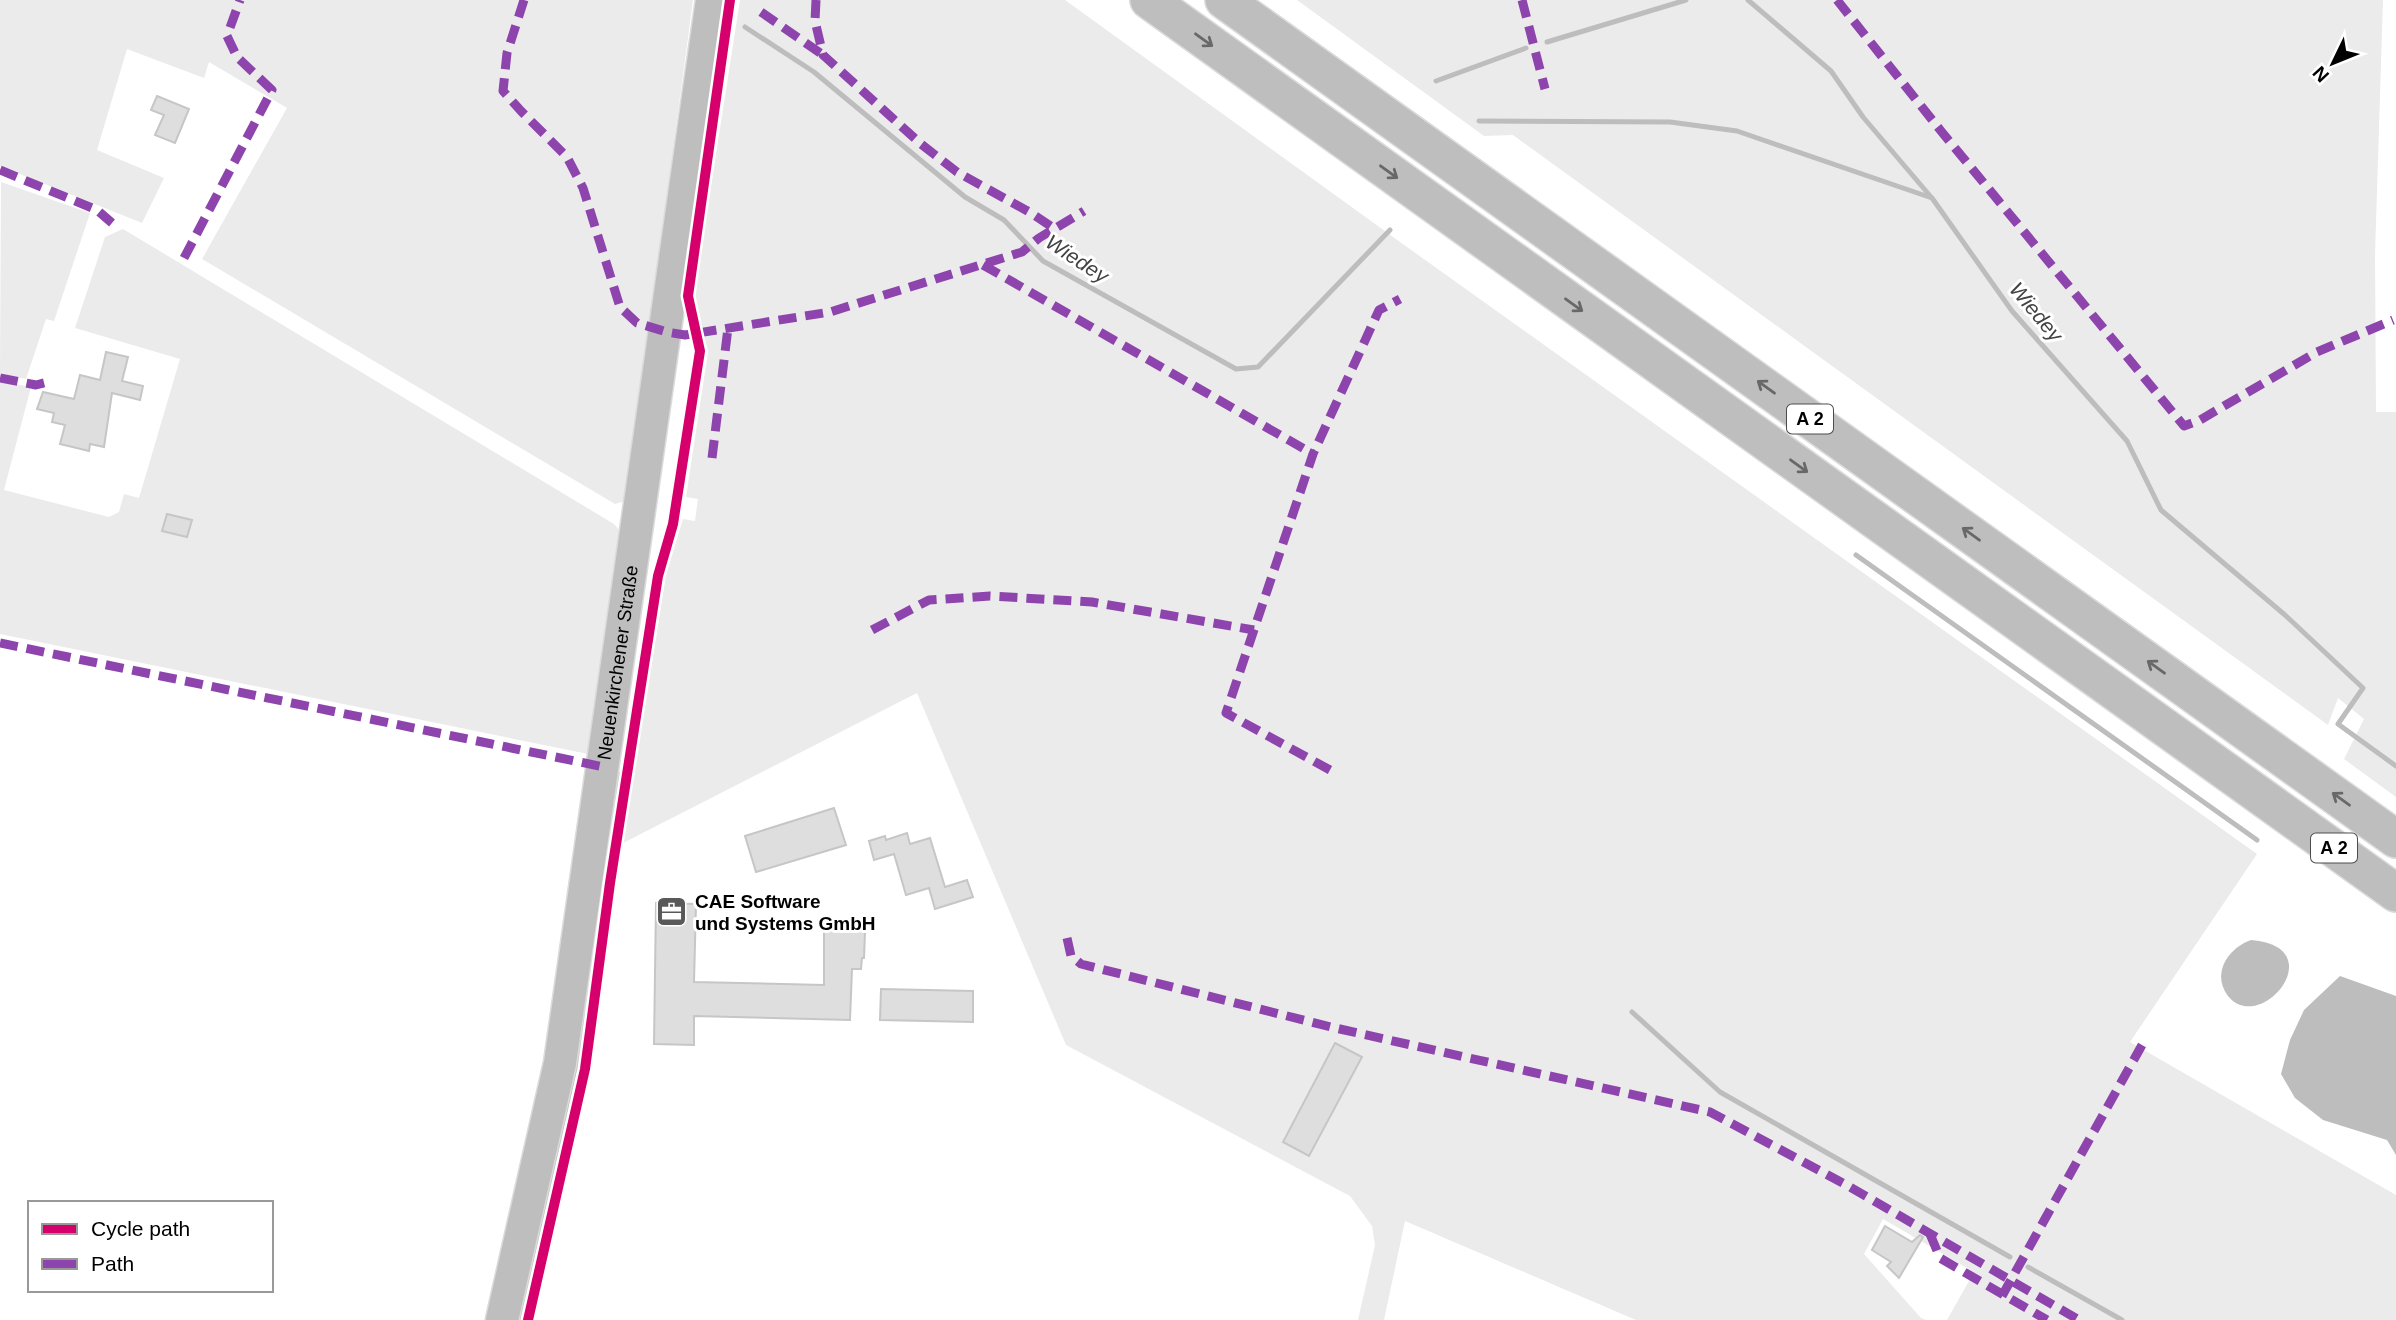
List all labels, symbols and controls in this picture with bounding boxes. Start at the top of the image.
north arrow [2298,28,2368,98]
one-way arrow [1194,33,1213,47]
text: N [2309,62,2333,86]
one-way arrow [1379,165,1398,179]
water label: Wiedey [1042,230,1114,288]
water label: Wiedey [2005,278,2069,347]
one-way arrow [1564,298,1583,312]
one-way arrow [1757,380,1776,394]
road number: A 2 [1787,404,1833,433]
one-way arrow [1789,459,1808,473]
one-way arrow [1962,527,1981,541]
street label: Neuenkirchener Straße [593,564,642,761]
one-way arrow [2147,660,2166,674]
one-way arrow [2332,792,2350,807]
road number: A 2 [2311,834,2357,862]
place label: CAE Software und Systems GmbH [695,891,876,934]
office icon: CAE Software und Systems GmbH [655,895,689,929]
legend [28,1201,273,1292]
text: Cycle path [91,1217,190,1240]
text: Path [91,1252,134,1275]

